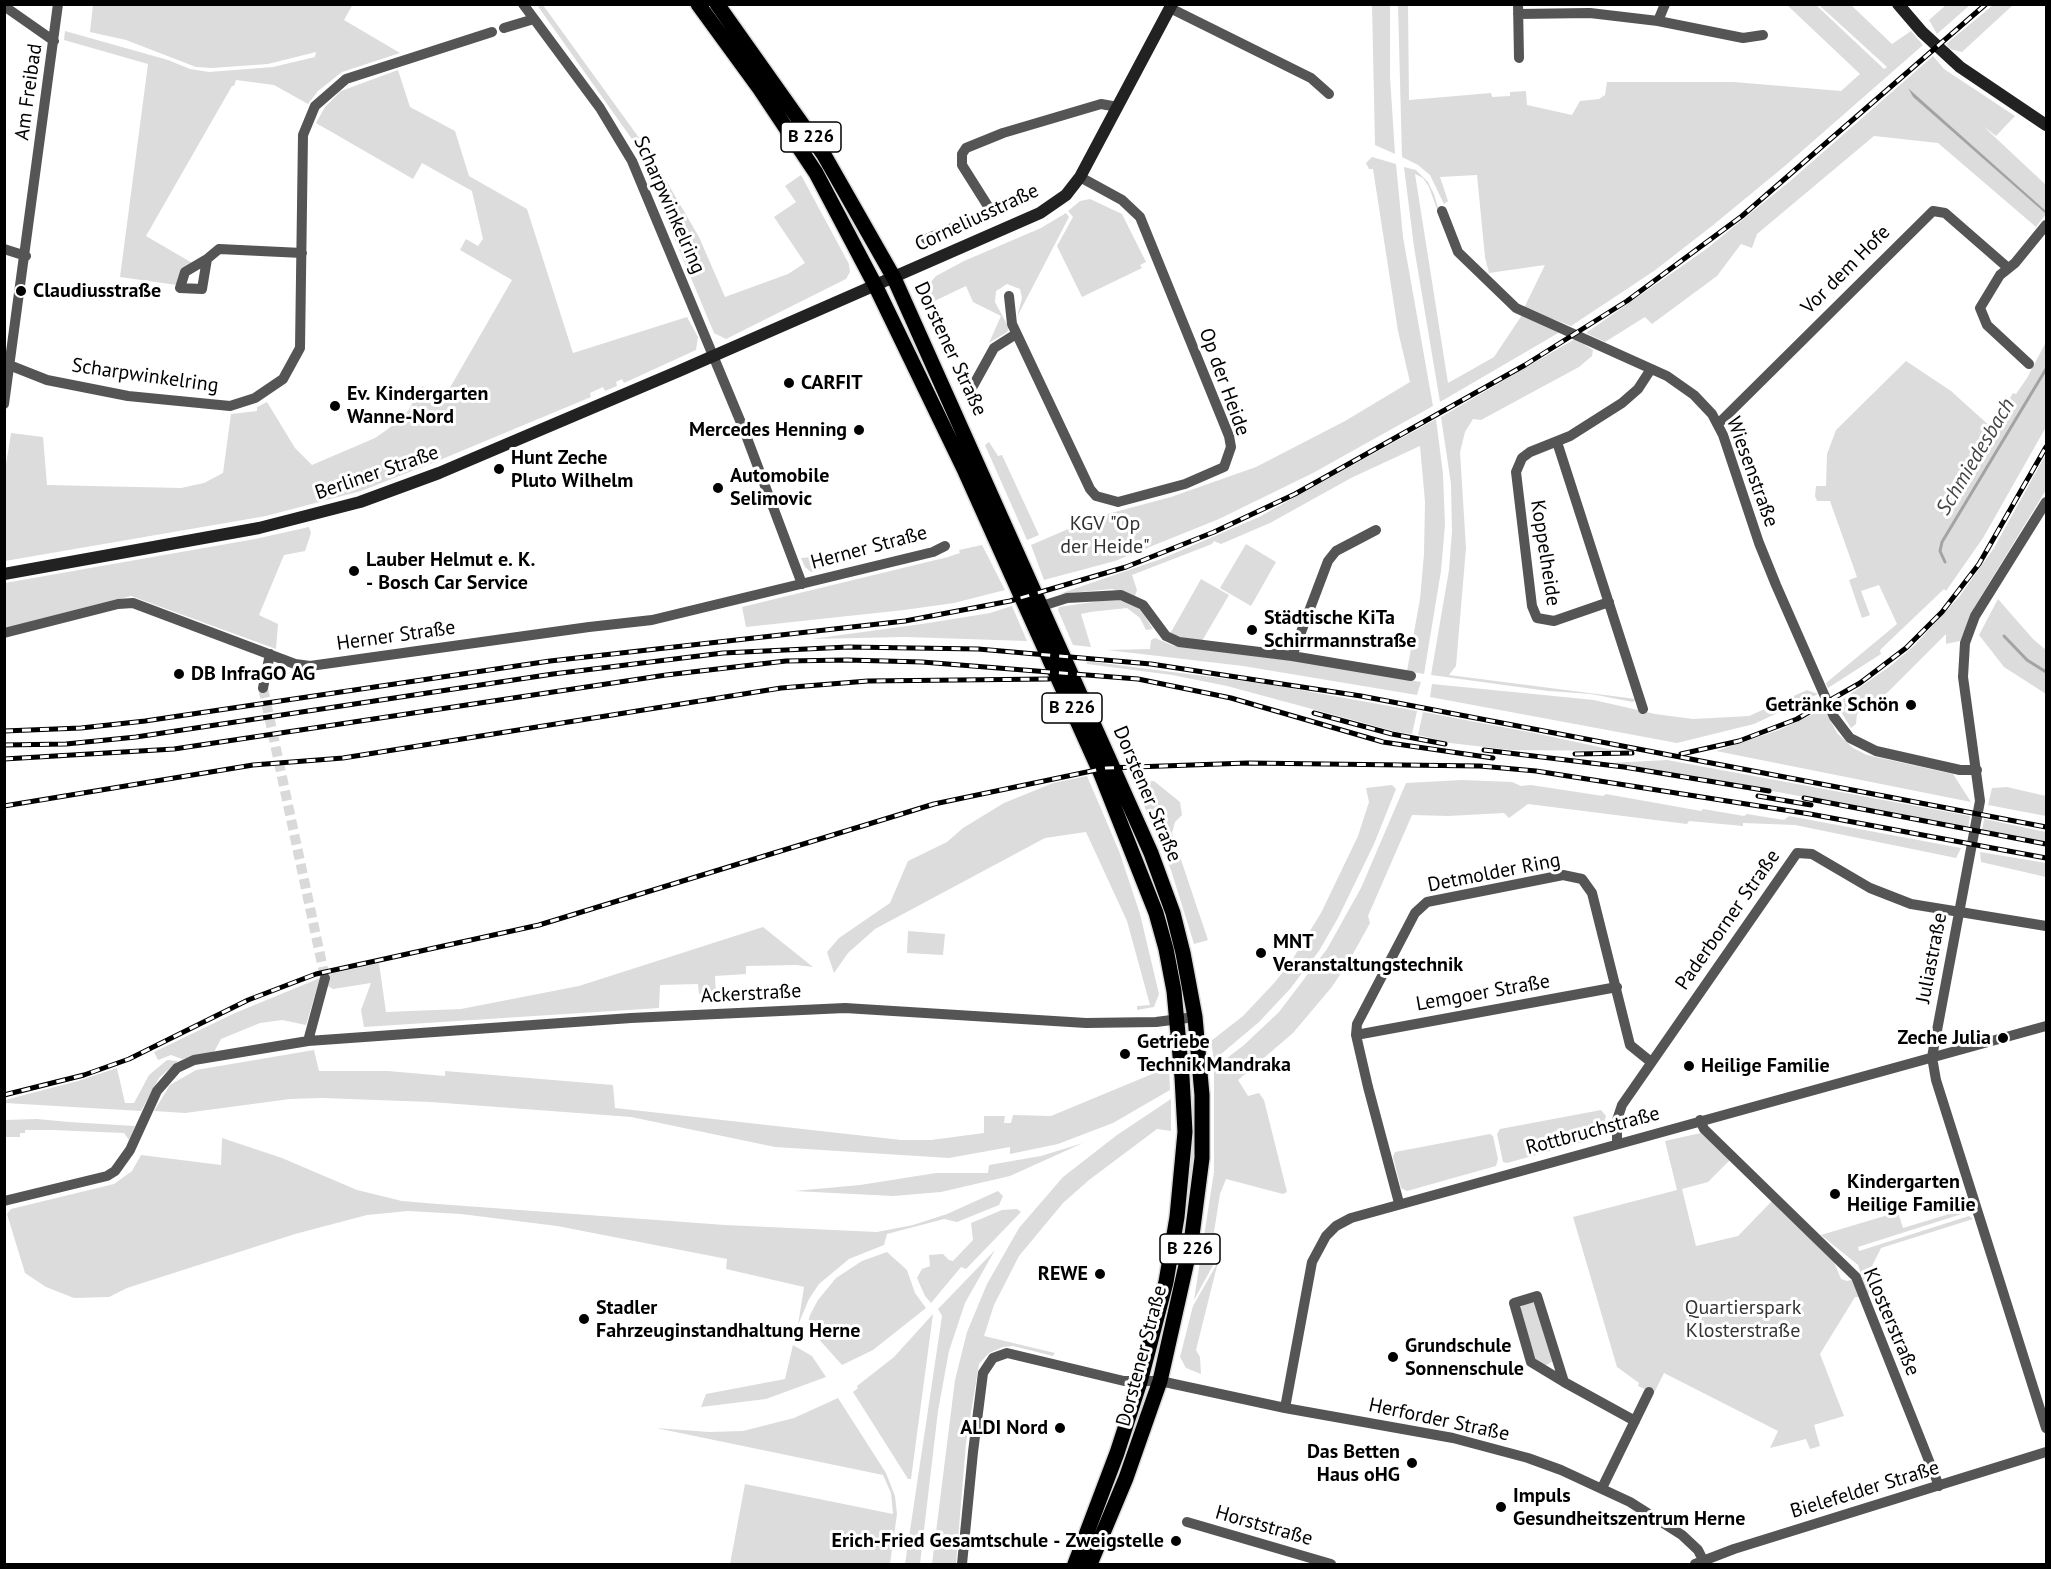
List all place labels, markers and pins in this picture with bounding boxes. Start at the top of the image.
place label: Claudiusstraße [33,279,161,303]
marker: Claudiusstraße [14,284,28,298]
place label: CARFIT [801,371,863,395]
marker: CARFIT [782,376,796,390]
place label: Ev. Kindergarten Wanne-Nord [347,382,488,429]
marker: Ev. Kindergarten Wanne-Nord [328,399,342,413]
place label: Mercedes Henning [689,418,847,442]
marker: Mercedes Henning [852,423,866,437]
place label: Hunt Zeche Pluto Wilhelm [511,446,633,493]
marker: Hunt Zeche Pluto Wilhelm [492,462,506,476]
place label: Automobile Selimovic [730,464,829,511]
marker: Automobile Selimovic [711,481,725,495]
place label: Lauber Helmut e. K. - Bosch Car Service [366,548,535,595]
marker: Lauber Helmut e. K. - Bosch Car Service [347,564,361,578]
place label: Städtische KiTa Schirrmannstraße [1264,606,1417,653]
marker: Städtische KiTa Schirrmannstraße [1245,623,1259,637]
place label: DB InfraGO AG [191,662,315,686]
marker: DB InfraGO AG [172,667,186,681]
place label: Getränke Schön [1765,693,1899,717]
marker: Getränke Schön [1904,698,1918,712]
place label: MNT Veranstaltungstechnik [1273,930,1463,977]
marker: MNT Veranstaltungstechnik [1254,946,1268,960]
place label: Zeche Julia [1898,1026,1991,1050]
place label: Getriebe Technik Mandraka [1137,1030,1291,1077]
marker: Zeche Julia [1996,1031,2010,1045]
marker: Getriebe Technik Mandraka [1118,1047,1132,1061]
place label: Heilige Familie [1701,1054,1830,1078]
marker: Heilige Familie [1682,1059,1696,1073]
place label: Kindergarten Heilige Familie [1847,1170,1976,1217]
marker: Kindergarten Heilige Familie [1828,1187,1842,1201]
place label: REWE [1038,1262,1088,1286]
marker: REWE [1093,1267,1107,1281]
place label: Stadler Fahrzeuginstandhaltung Herne [596,1296,860,1343]
marker: Stadler Fahrzeuginstandhaltung Herne [577,1312,591,1326]
place label: Grundschule Sonnenschule [1405,1334,1524,1381]
marker: Grundschule Sonnenschule [1386,1350,1400,1364]
place label: ALDI Nord [960,1416,1048,1440]
marker: ALDI Nord [1053,1421,1067,1435]
place label: Das Betten Haus oHG [1307,1440,1400,1487]
marker: Das Betten Haus oHG [1405,1456,1419,1470]
place label: Impuls Gesundheitszentrum Herne [1513,1484,1745,1531]
marker: Impuls Gesundheitszentrum Herne [1494,1500,1508,1514]
place label: Erich-Fried Gesamtschule - Zweigstelle [831,1529,1164,1553]
marker: Erich-Fried Gesamtschule - Zweigstelle [1169,1534,1183,1548]

